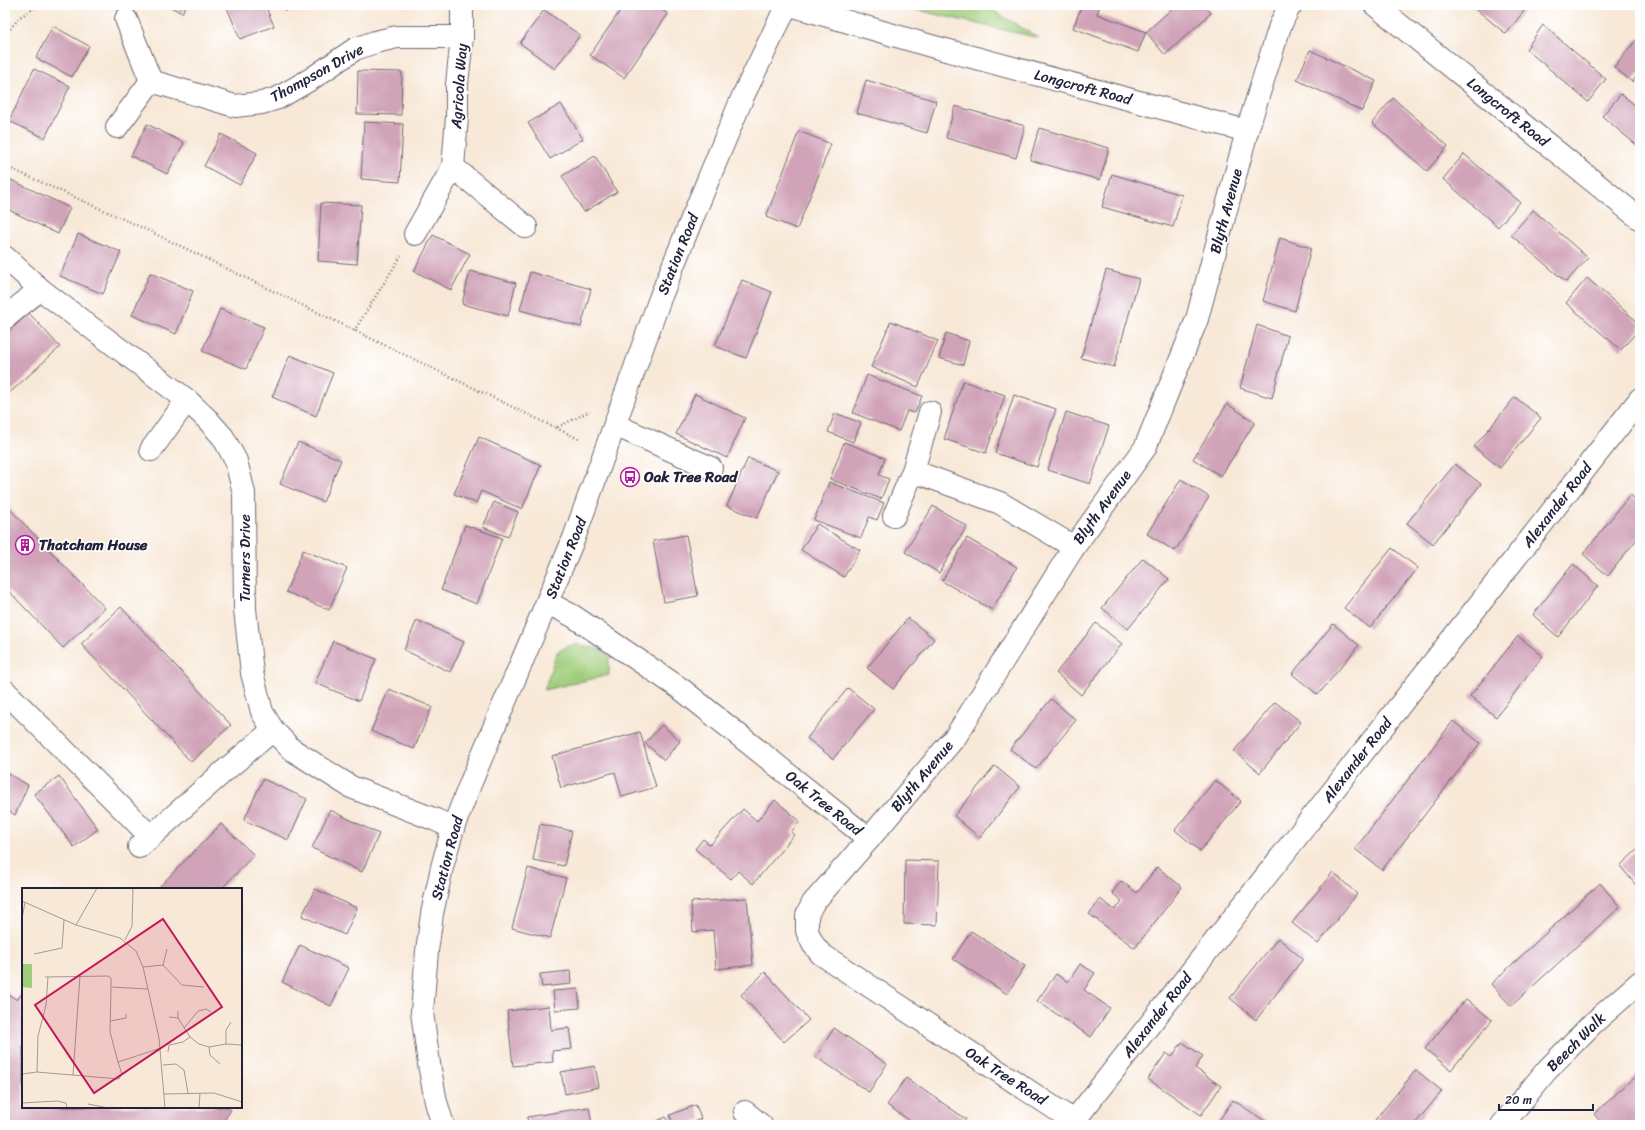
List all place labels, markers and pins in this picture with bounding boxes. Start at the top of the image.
place label: Oak Tree Road [643,464,739,490]
bus stop icon: Oak Tree Road [619,466,641,488]
place label: Thatcham House [39,532,148,558]
building icon: Thatcham House [14,534,36,556]

